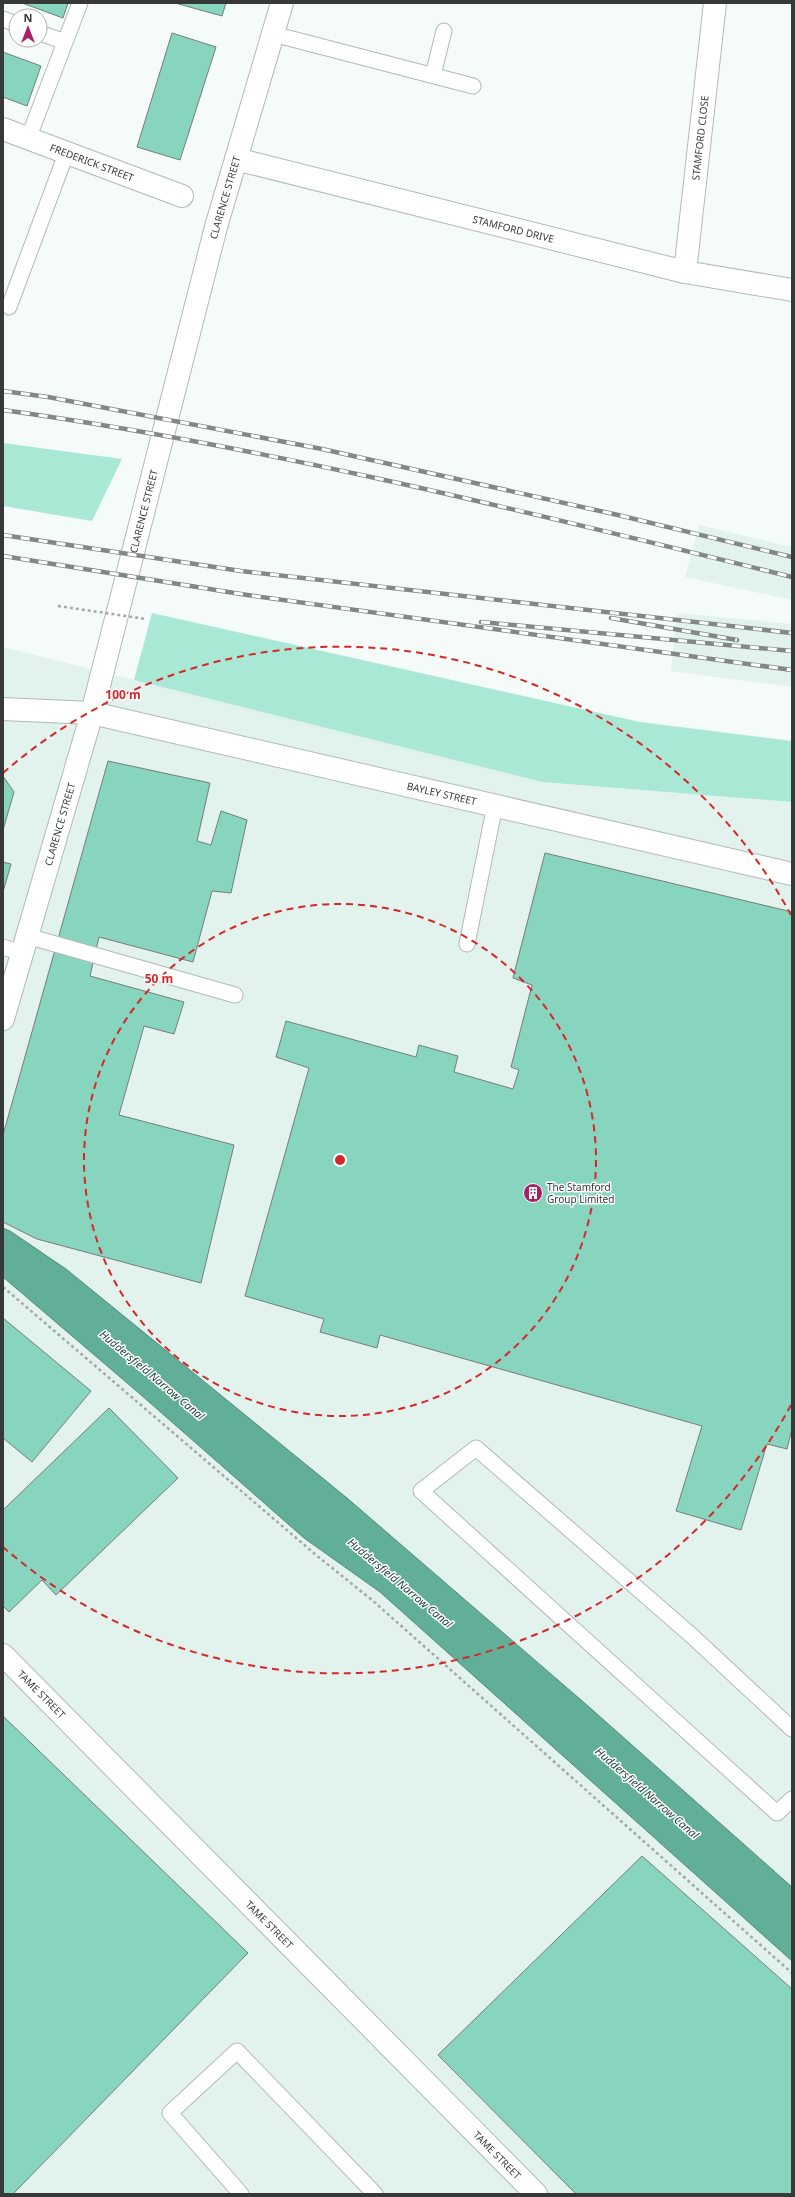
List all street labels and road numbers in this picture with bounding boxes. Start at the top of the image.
street label: STAMFORD CLOSE [688,95,712,181]
street label: FREDERICK STREET [48,140,136,185]
street label: CLARENCE STREET [206,154,244,241]
street label: STAMFORD DRIVE [471,212,556,246]
street label: CLARENCE STREET [126,467,161,554]
street label: BAYLEY STREET [406,779,478,808]
street label: CLARENCE STREET [41,780,79,867]
street label: TAME STREET [15,1667,69,1722]
street label: TAME STREET [243,1897,297,1952]
street label: TAME STREET [470,2128,525,2182]

